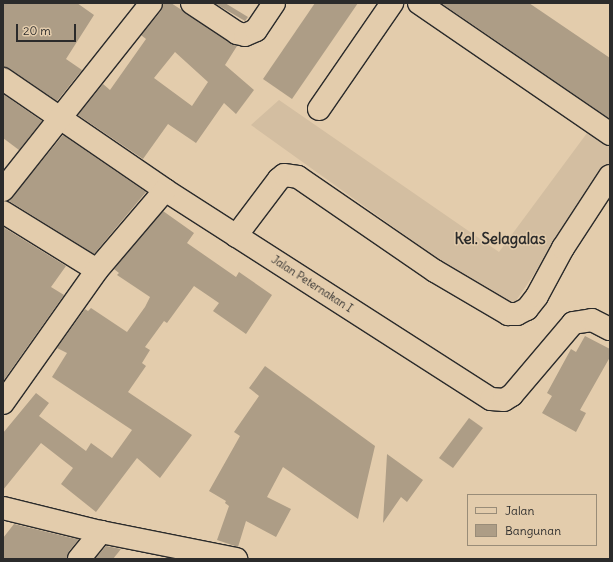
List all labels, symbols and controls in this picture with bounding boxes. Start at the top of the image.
scale bar [18,16,78,42]
text: 20 m [23,23,51,38]
district label: Kel. Selagalas [455,230,545,248]
street label: Jalan Peternakan I [269,253,355,315]
legend [467,494,597,546]
text: Jalan [505,503,534,518]
text: Bangunan [505,523,561,538]

